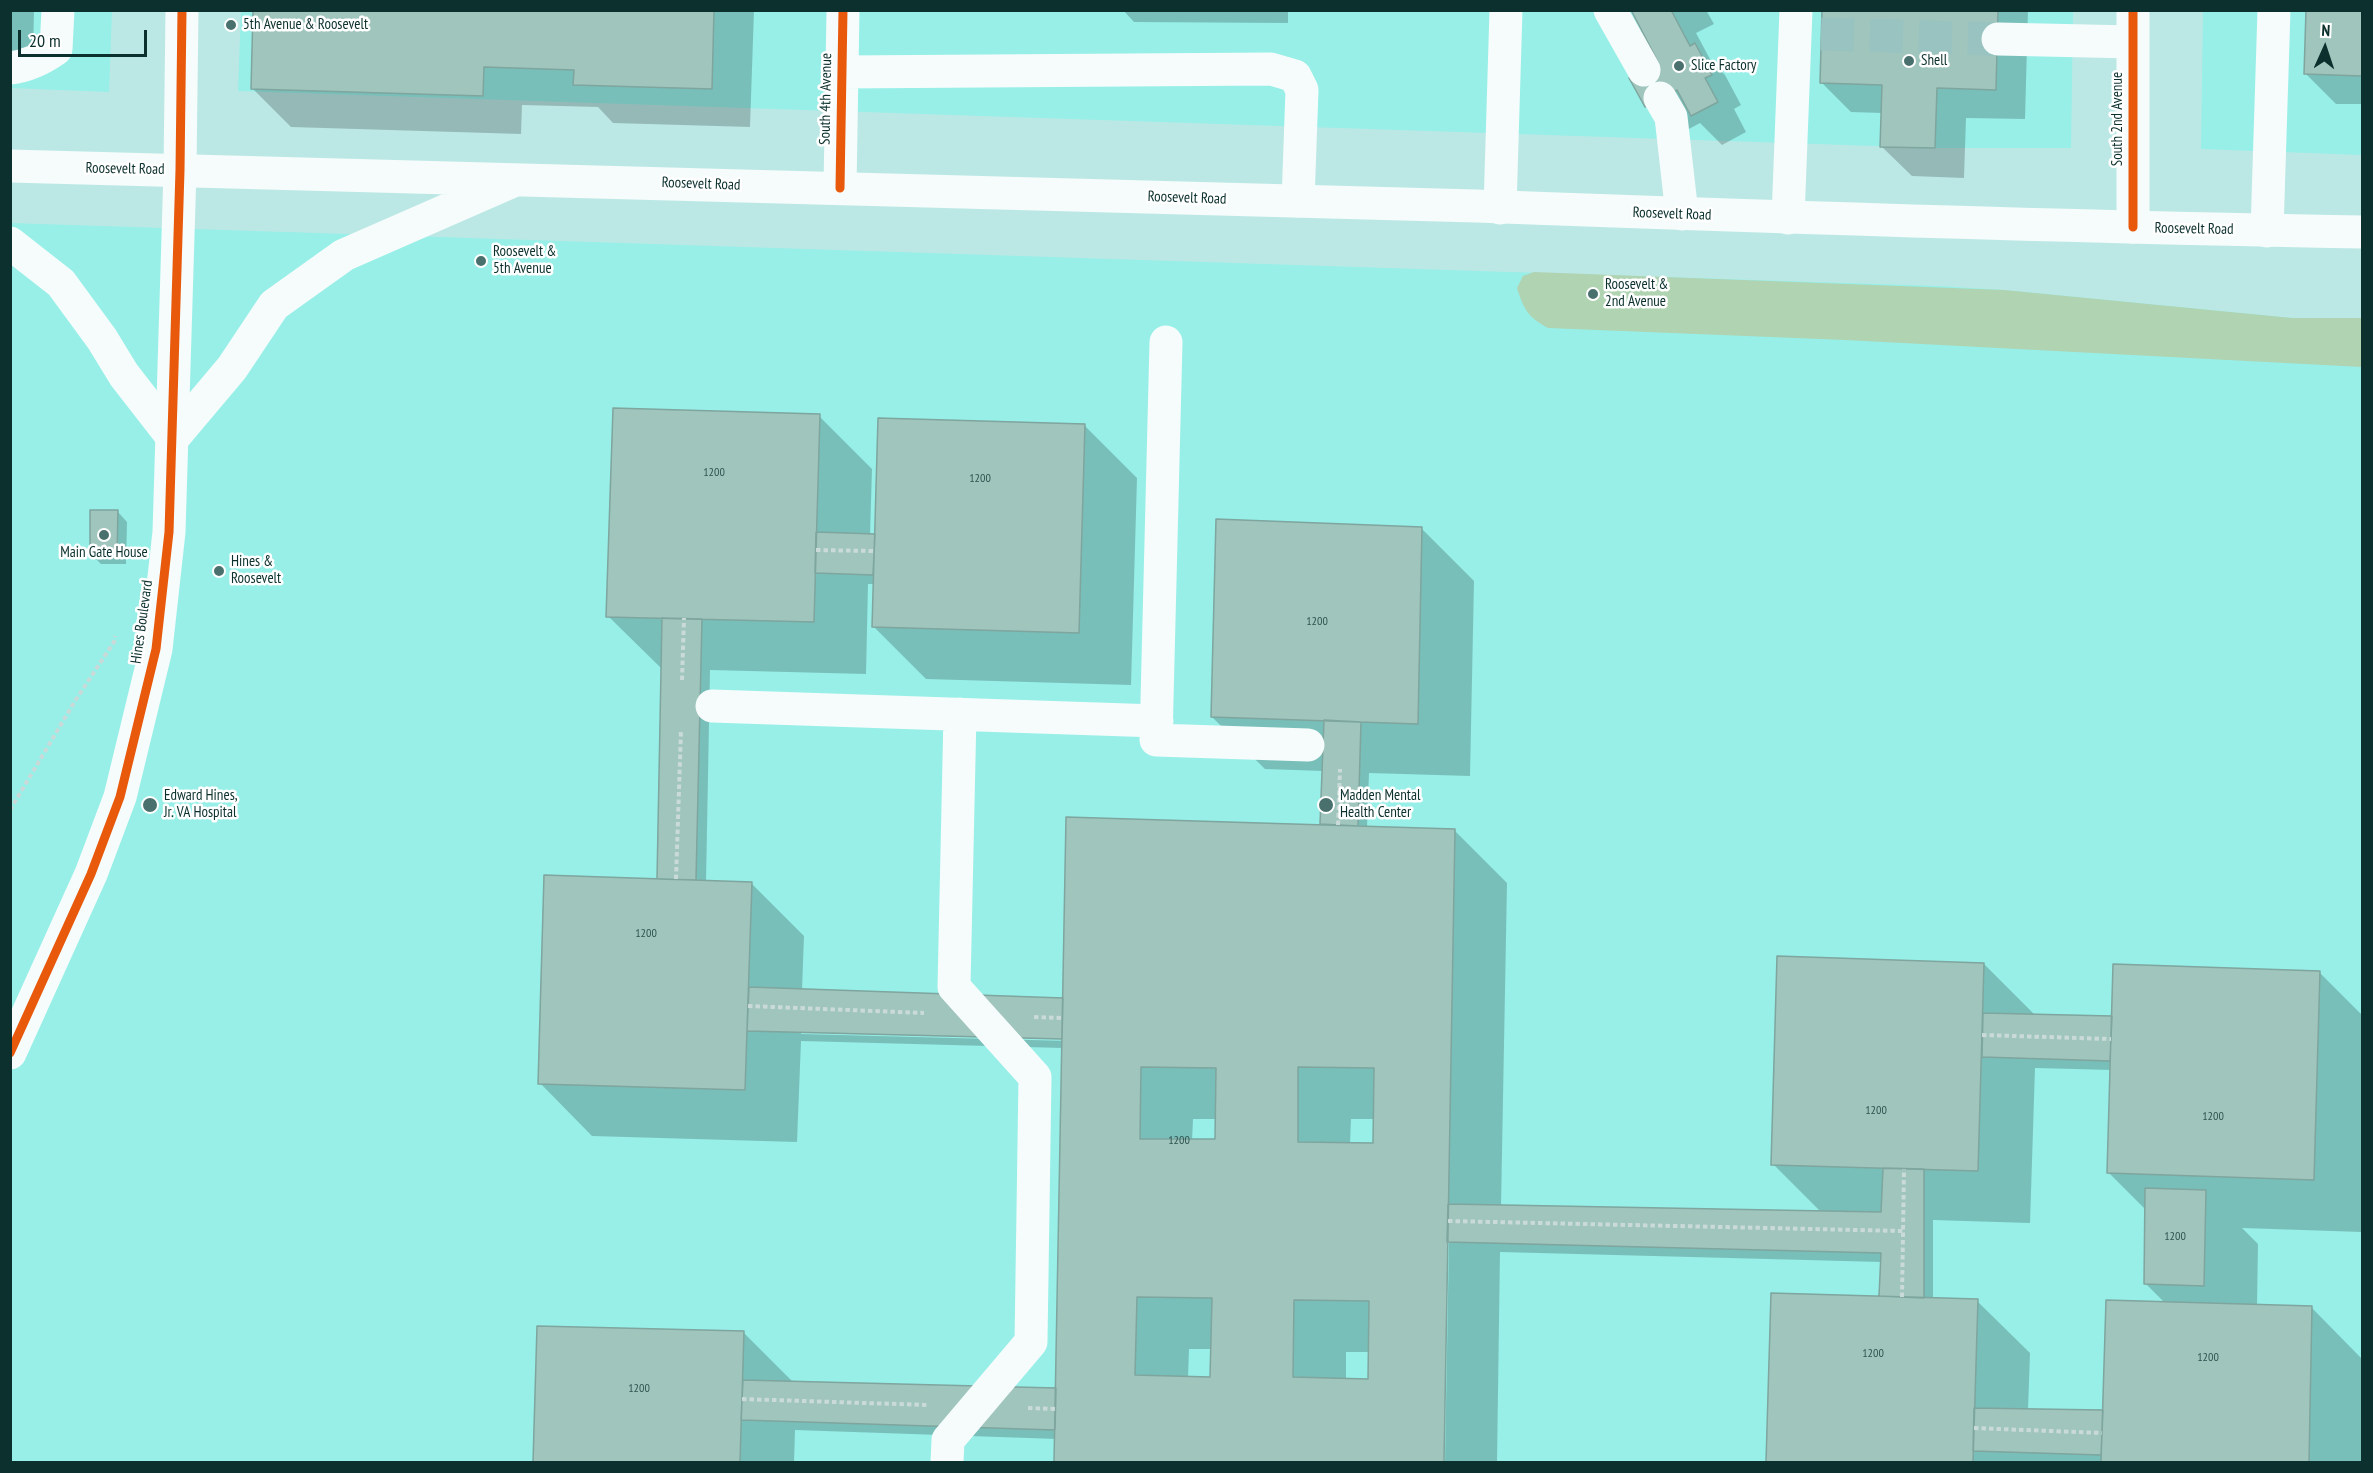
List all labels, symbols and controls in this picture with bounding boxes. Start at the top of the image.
place label: 5th Avenue & Roosevelt [243,16,368,34]
scale bar [21,18,150,56]
marker: 5th Avenue & Roosevelt [224,18,238,32]
north arrow [2295,18,2355,78]
text: N [2321,20,2331,40]
text: 20 m [29,29,61,52]
place label: Shell [1921,52,1947,70]
street label: South 4th Avenue [816,53,836,145]
marker: Shell [1902,54,1916,68]
place label: Slice Factory [1691,57,1756,75]
marker: Slice Factory [1672,59,1686,73]
street label: South 2nd Avenue [2109,72,2127,166]
street label: Roosevelt Road [85,159,165,179]
street label: Roosevelt Road [661,174,741,194]
street label: Roosevelt Road [1147,188,1227,208]
street label: Roosevelt Road [1632,204,1712,224]
street label: Roosevelt Road [2154,219,2234,239]
place label: Roosevelt & 5th Avenue [493,243,556,278]
marker: Roosevelt & 5th Avenue [474,254,488,268]
place label: Roosevelt & 2nd Avenue [1605,276,1668,311]
marker: Roosevelt & 2nd Avenue [1586,287,1600,301]
house number: 1200 [703,466,725,480]
house number: 1200 [969,472,991,486]
marker: Main Gate House [97,528,111,542]
place label: Main Gate House [60,544,148,562]
place label: Hines & Roosevelt [231,553,281,588]
marker: Hines & Roosevelt [212,564,226,578]
street label: Hines Boulevard [127,579,157,665]
house number: 1200 [1306,615,1328,629]
place label: Edward Hines, Jr. VA Hospital [164,787,237,822]
place label: Madden Mental Health Center [1340,787,1420,822]
marker: Edward Hines, Jr. VA Hospital [141,796,159,814]
marker: Madden Mental Health Center [1317,796,1335,814]
house number: 1200 [635,927,657,941]
house number: 1200 [1865,1104,1887,1118]
house number: 1200 [2202,1110,2224,1124]
house number: 1200 [1168,1134,1190,1148]
house number: 1200 [2164,1230,2186,1244]
house number: 1200 [1862,1347,1884,1361]
house number: 1200 [2197,1351,2219,1365]
house number: 1200 [628,1382,650,1396]

